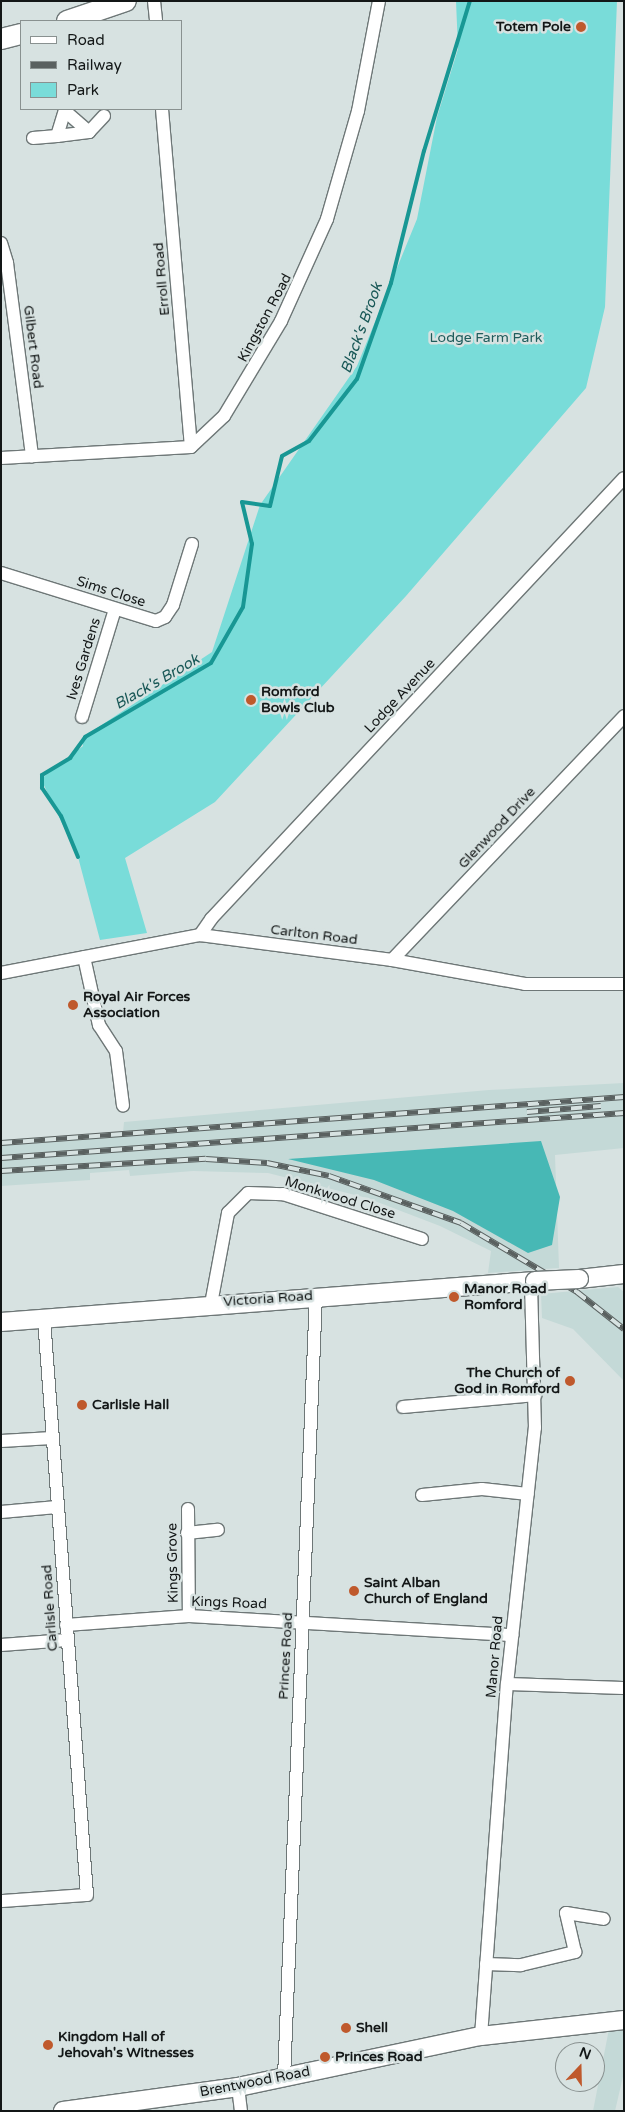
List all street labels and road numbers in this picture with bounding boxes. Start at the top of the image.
street label: Erroll Road [150,242,174,316]
street label: Kingston Road [235,271,295,365]
street label: Gilbert Road [20,304,46,390]
street label: Sims Close [74,573,148,611]
street label: Ives Gardens [64,616,104,702]
street label: Lodge Avenue [361,655,439,737]
street label: Glenwood Drive [455,784,539,872]
street label: Carlton Road [270,921,358,949]
street label: Monkwood Close [283,1173,397,1223]
street label: Victoria Road [223,1287,313,1311]
street label: Kings Grove [164,1523,182,1603]
street label: Carlisle Road [39,1564,61,1652]
street label: Kings Road [191,1593,267,1613]
street label: Princes Road [275,1612,297,1700]
street label: Manor Road [483,1615,507,1699]
street label: Brentwood Road [198,2063,312,2101]

